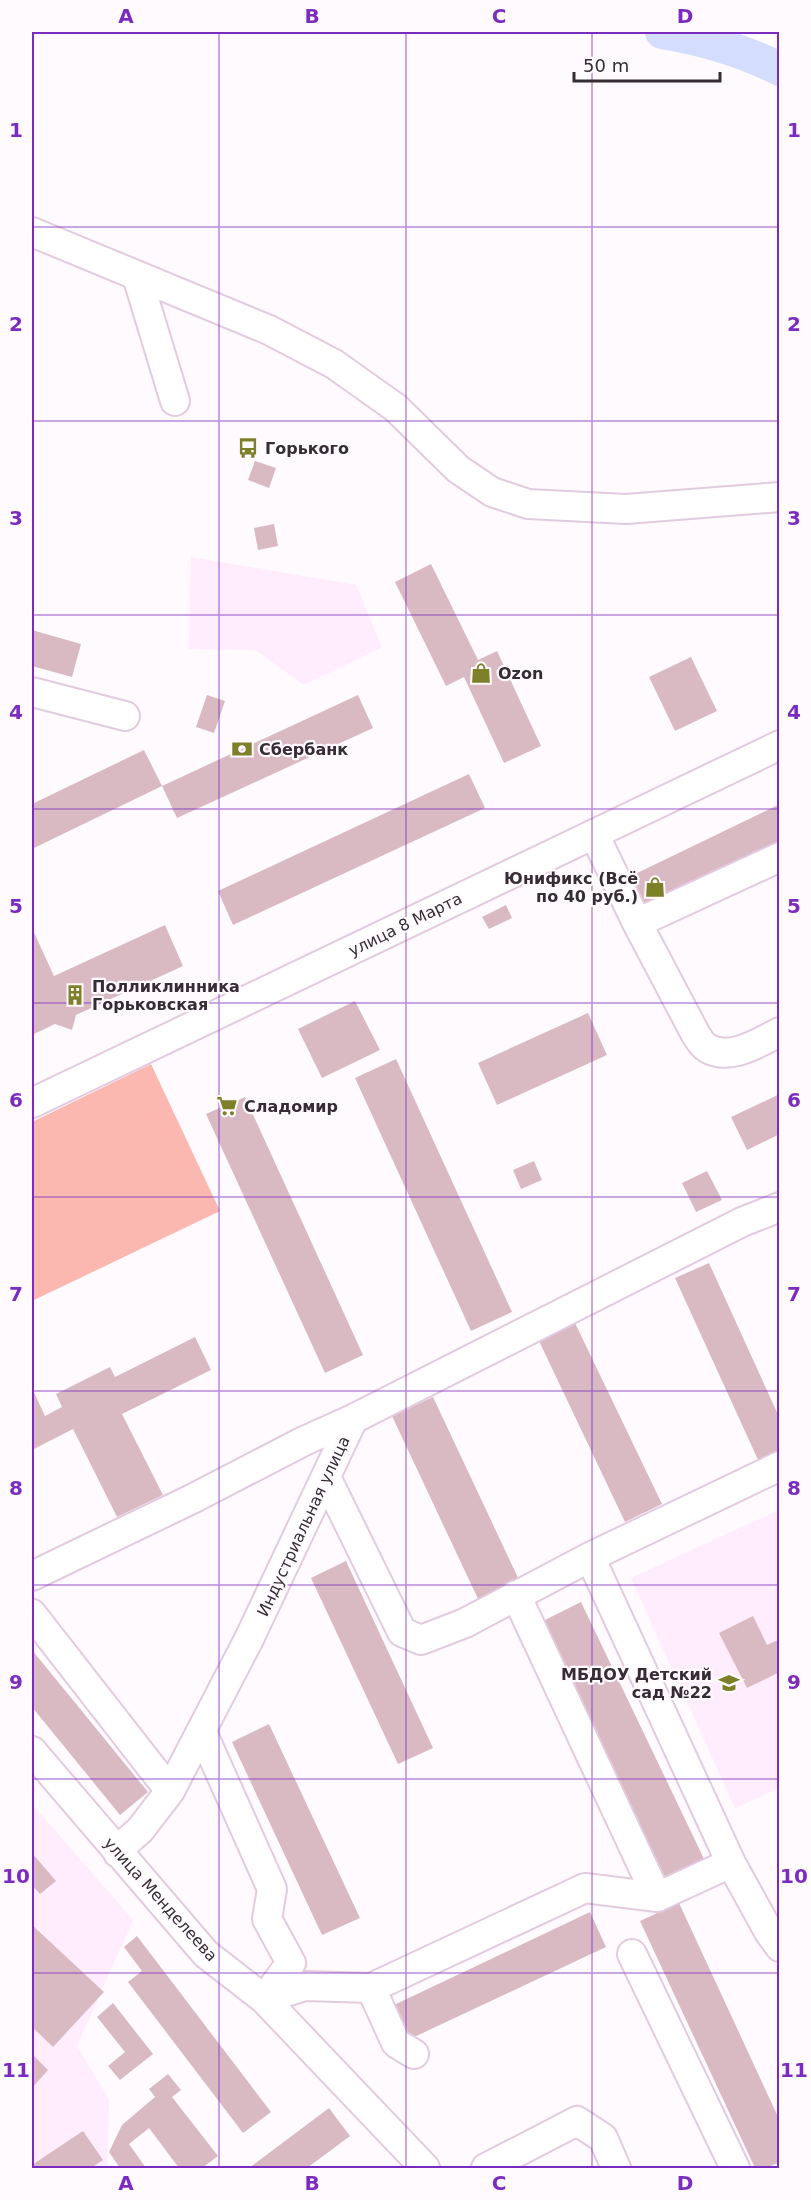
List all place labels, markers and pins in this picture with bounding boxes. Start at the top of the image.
bus stop icon: Горького [236,436,260,460]
place label: Горького [265,439,349,458]
shop icon: Ozon [469,661,493,685]
place label: Ozon [498,664,543,683]
bank icon: Сбербанк [230,737,254,761]
place label: Сбербанк [259,740,348,759]
place label: Юнификс (Всё по 40 руб.) [504,869,638,906]
shop icon: Юнификс (Всё по 40 руб.) [643,875,667,899]
place label: Полликлинника Горьковская [92,977,240,1014]
building icon: Полликлинника Горьковская [63,983,87,1007]
supermarket icon: Сладомир [215,1094,239,1118]
place label: Сладомир [244,1097,338,1116]
place label: МБДОУ Детский сад №22 [561,1665,712,1702]
school or university icon: МБДОУ Детский сад №22 [717,1671,741,1695]

